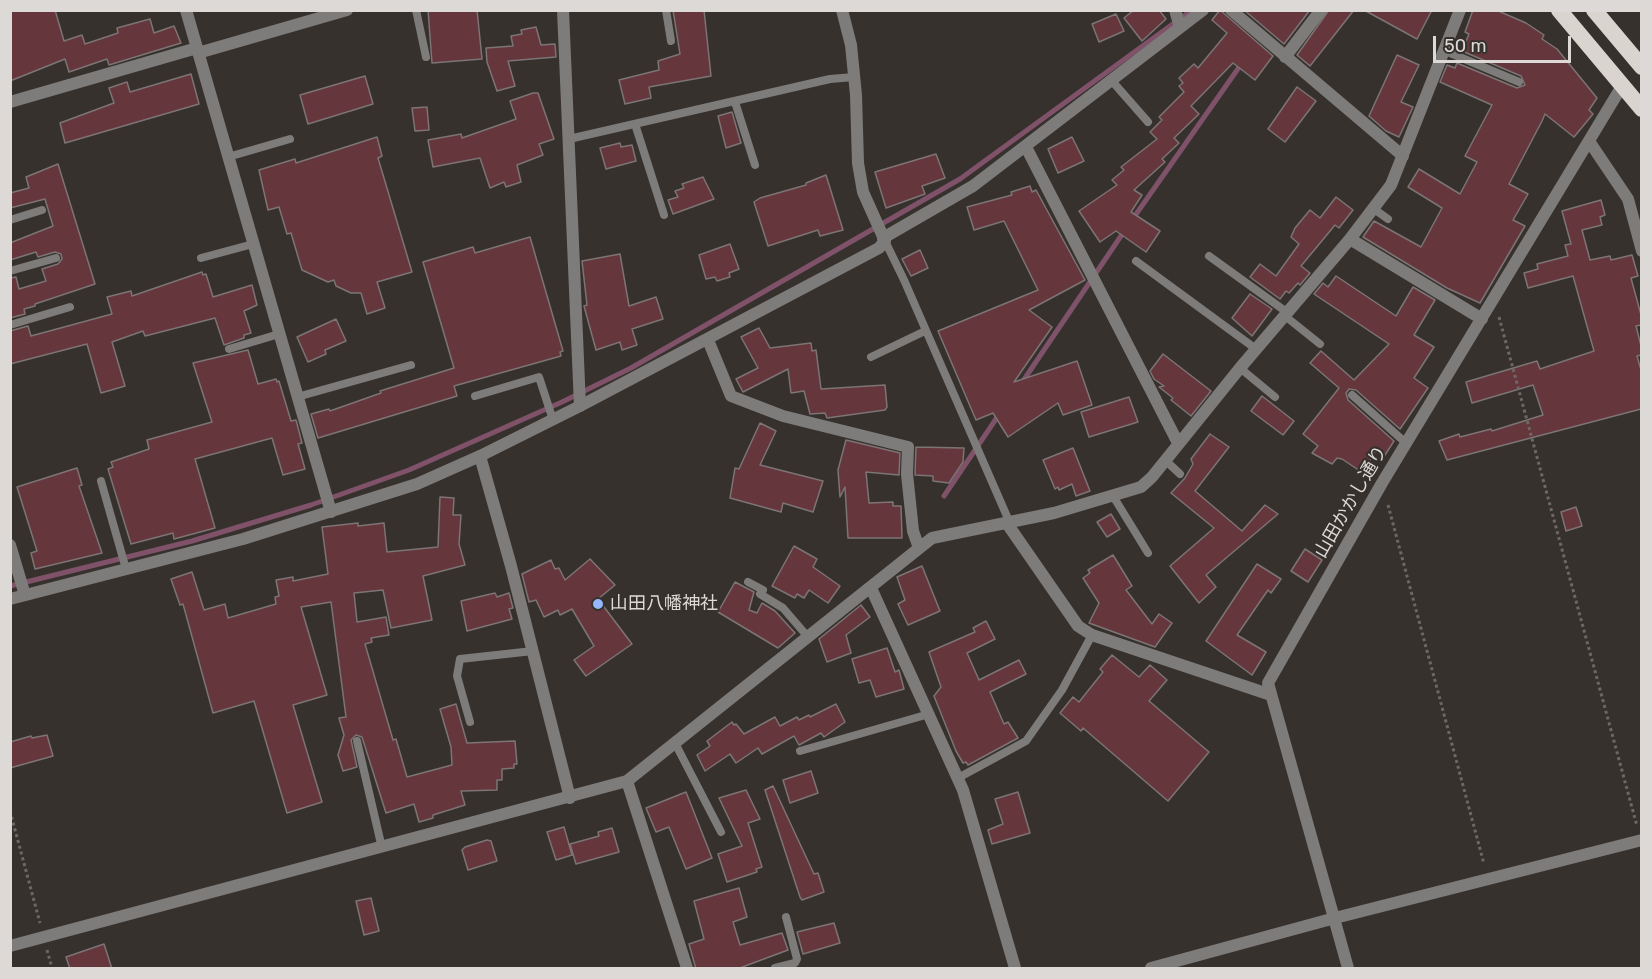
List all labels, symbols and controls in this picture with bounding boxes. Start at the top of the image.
scale bar [1436,24,1574,62]
text: 50 m [1444,35,1487,57]
street label: 山田かかし通り [1310,442,1392,562]
place label: 山田八幡神社 [610,593,718,615]
marker: 山田八幡神社 [591,597,605,611]

